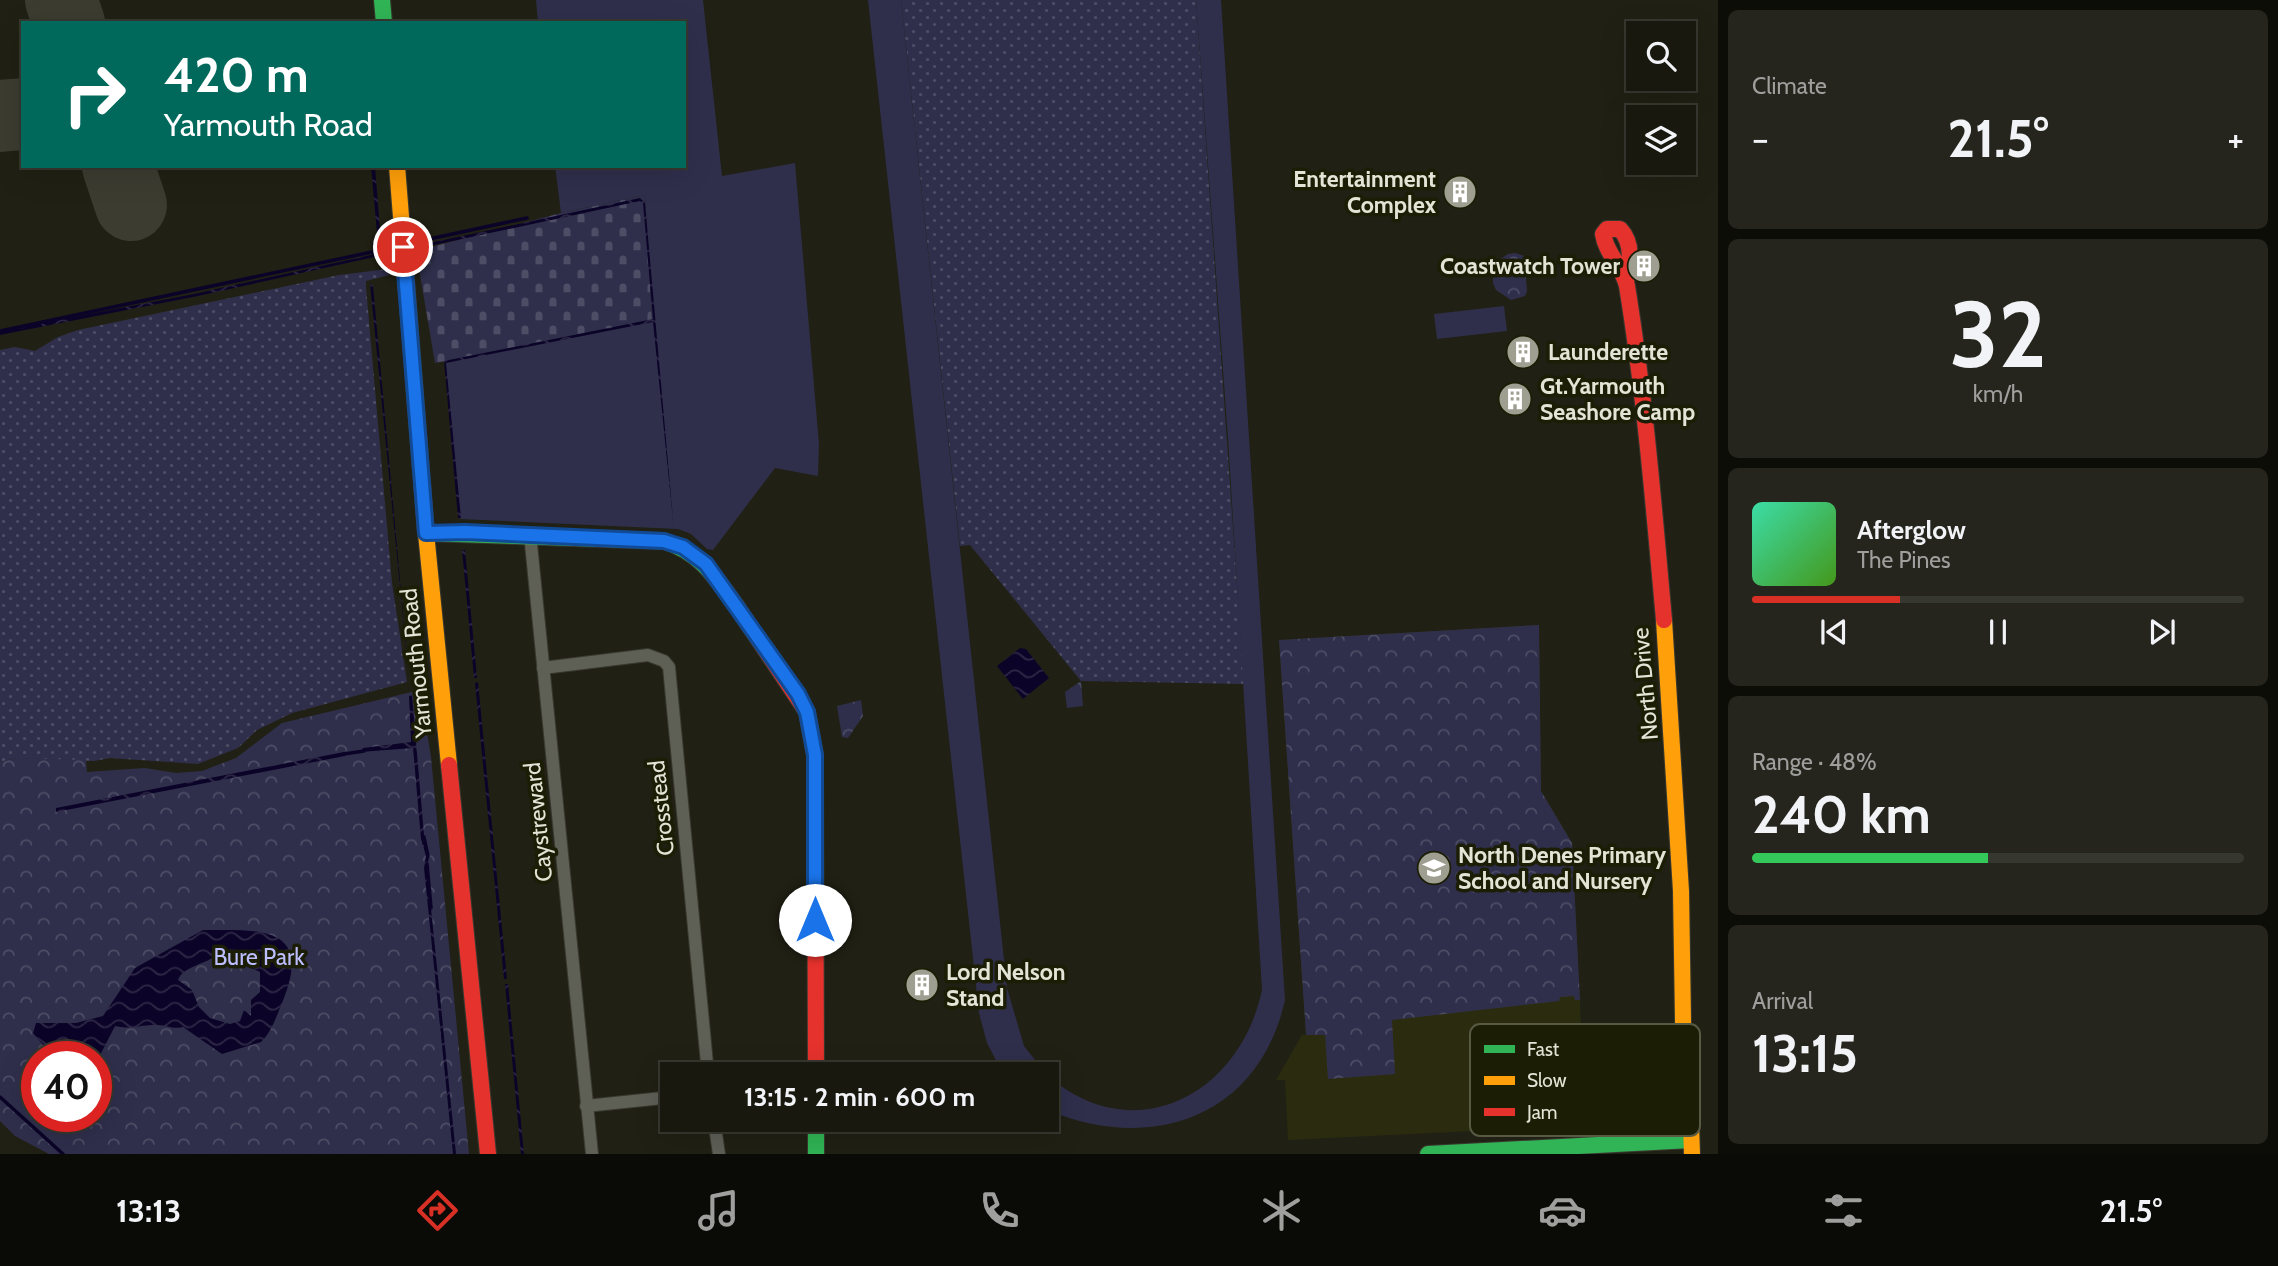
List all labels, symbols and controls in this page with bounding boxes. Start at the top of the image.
map controls [1626,21,1696,175]
button: search [1626,21,1696,91]
text: 420 m [164,45,309,104]
icon: right [49,49,140,140]
text: Climate [1752,72,1827,100]
text: Yarmouth Road [164,105,373,144]
button: layers [1626,105,1696,175]
text: 21.5° [1947,107,2049,170]
text: − [1752,115,1769,162]
text: + [2227,115,2244,162]
place label: Entertainment Complex [1293,165,1437,219]
building icon: Entertainment Complex [1441,173,1479,211]
pin [373,217,433,277]
icon: arrive [384,228,422,266]
building icon: Coastwatch Tower [1625,247,1663,285]
place label: Coastwatch Tower [1440,252,1620,280]
text: 32 [1949,279,2047,390]
building icon: Launderette [1504,333,1542,371]
place label: Launderette [1548,338,1668,366]
place label: Gt.Yarmouth Seashore Camp [1540,372,1695,426]
building icon: Gt.Yarmouth Seashore Camp [1496,380,1534,418]
text: km/h [1973,380,2023,408]
text: Afterglow [1857,514,1966,546]
text: The Pines [1857,546,1951,574]
street label: Yarmouth Road [394,587,438,740]
icon: previous [1815,613,1853,651]
icon: pause [1979,613,2017,651]
icon: next [2143,613,2181,651]
street label: North Drive [1626,626,1664,741]
text: Range · 48% [1752,748,1877,776]
street label: Crosstead [642,759,680,857]
street label: Caystreward [518,761,558,883]
text: 240 km [1752,783,1931,846]
place label: North Denes Primary School and Nursery [1458,841,1667,895]
school or university icon: North Denes Primary School and Nursery [1415,849,1453,887]
position arrow [778,883,852,957]
park label: Bure Park [213,943,305,971]
place label: Lord Nelson Stand [946,958,1066,1012]
building icon: Lord Nelson Stand [903,966,941,1004]
text: Arrival [1752,987,1813,1015]
text: 13:15 [1752,1022,1858,1085]
legend [1470,1024,1700,1136]
text: Fast [1527,1038,1560,1061]
speed limit sign: 40 [21,1041,112,1132]
text: Slow [1527,1069,1567,1092]
text: 13:15 · 2 min · 600 m [744,1081,975,1113]
text: Jam [1526,1101,1557,1124]
icon: directions [413,1186,462,1235]
icon: music [694,1186,743,1235]
icon: phone [975,1186,1024,1235]
icon: climate [1257,1186,1306,1235]
icon: car [1538,1186,1587,1235]
icon: filters [1819,1186,1868,1235]
text: 13:13 [116,1191,181,1230]
text: 21.5° [2100,1191,2162,1230]

